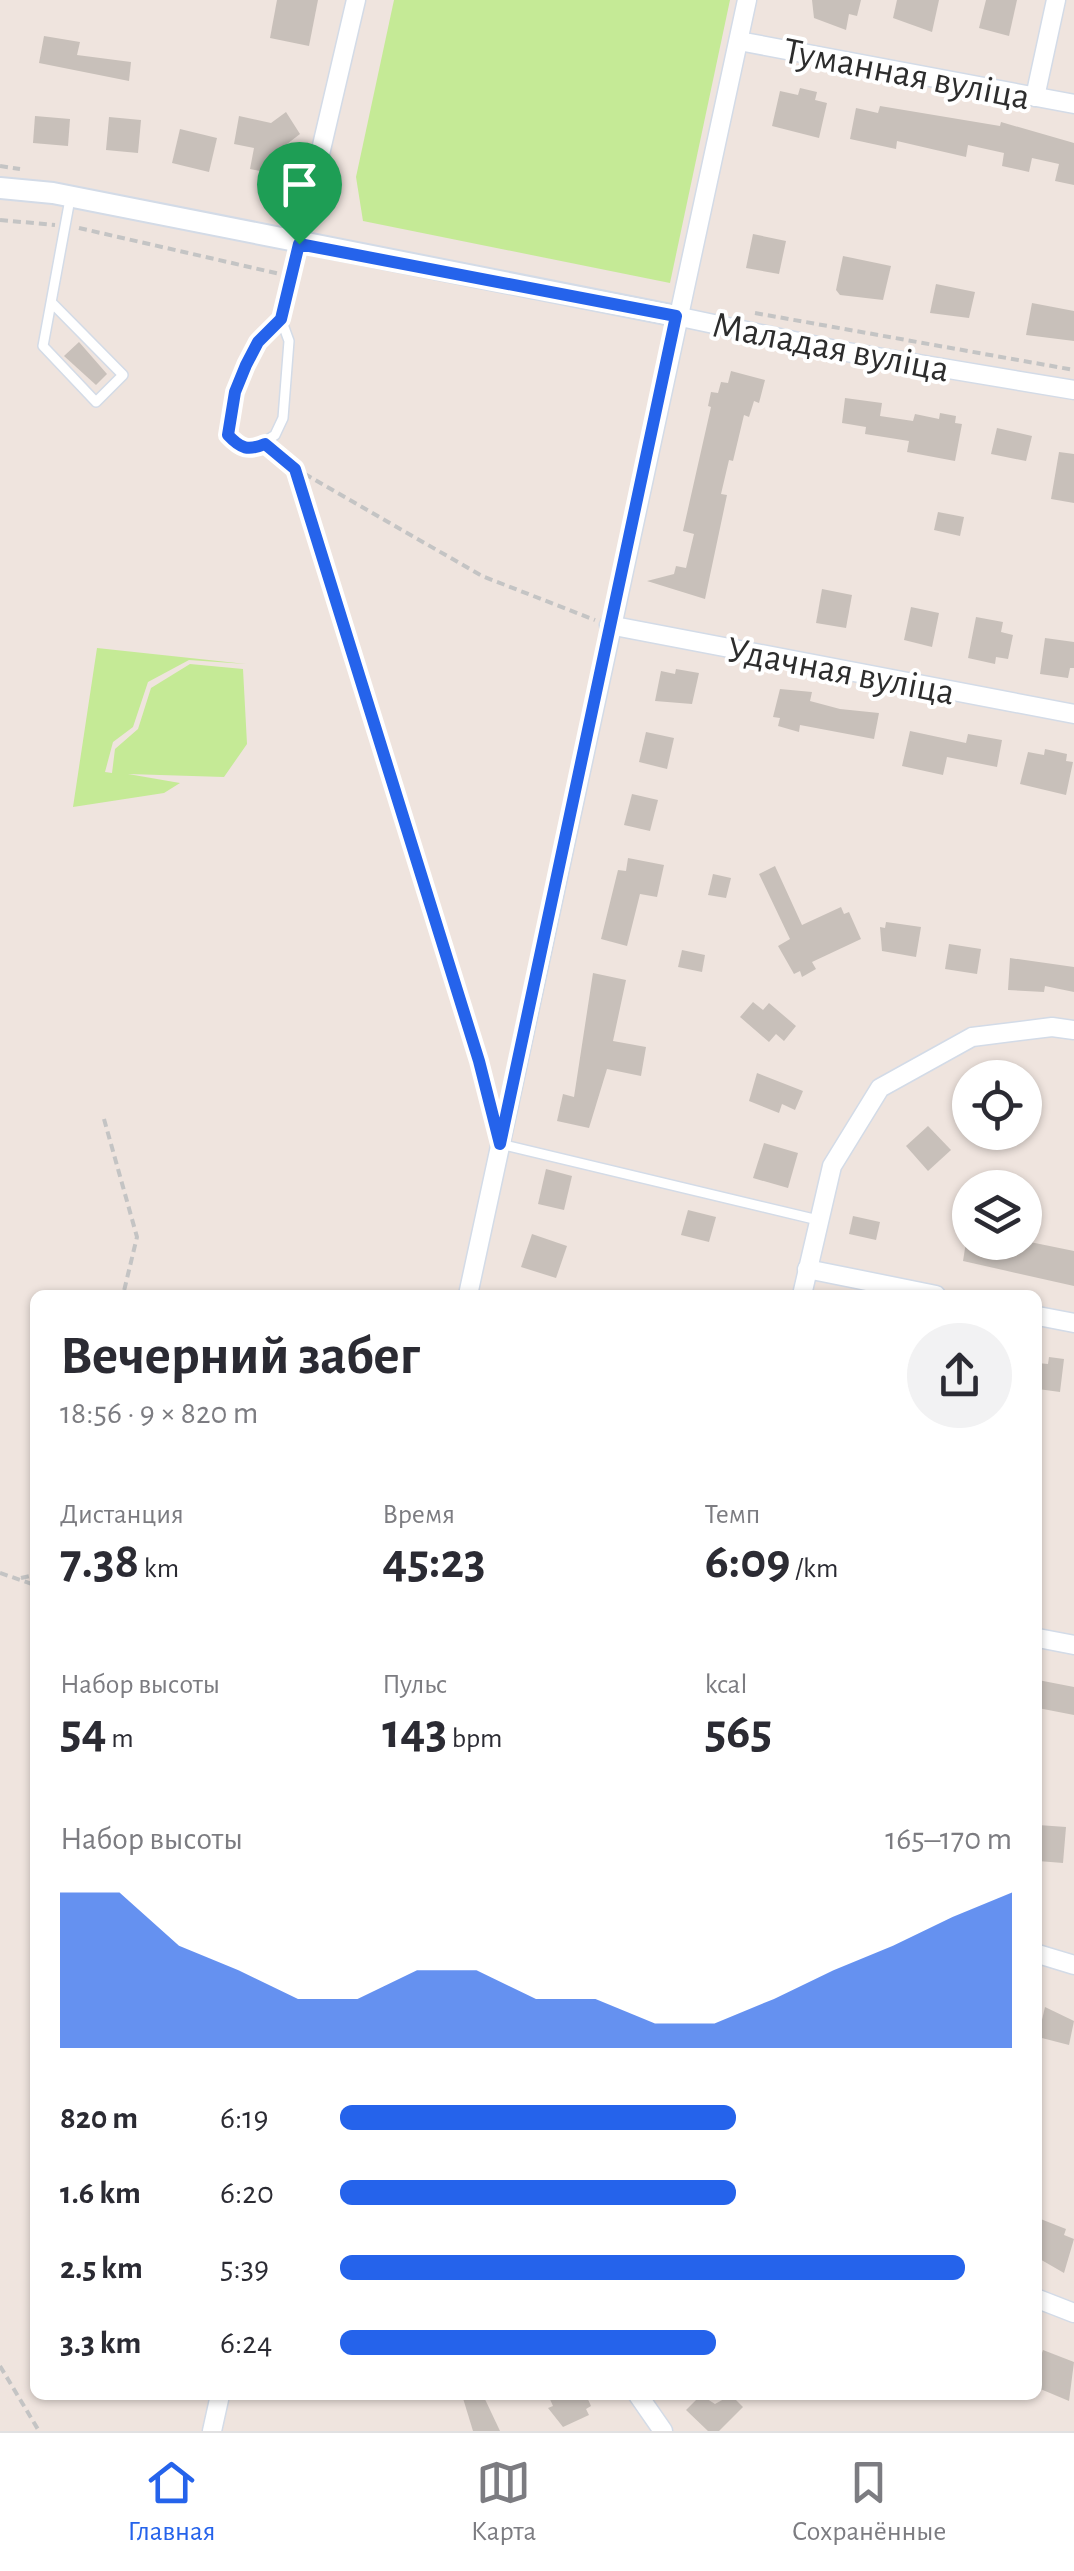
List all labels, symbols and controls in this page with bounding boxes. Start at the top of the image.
street label: Туманная вуліца [780,32,1033,118]
pin [257,142,342,245]
icon: arrive [272,157,327,212]
street label: Маладая вуліца [709,306,952,390]
street label: Удачная вуліца [723,631,958,713]
map controls [952,1060,1042,1260]
button: locate [952,1060,1042,1150]
button: layers [952,1170,1042,1260]
button: share [907,1323,1012,1428]
text: Вечерний забег [60,1329,420,1384]
text: 18:56 · 9 × 820 m [60,1397,258,1429]
text: Дистанция [60,1501,184,1529]
text: Время [382,1501,455,1529]
text: Темп [705,1501,760,1529]
text: 7.38 [60,1537,139,1587]
text: 45:23 [382,1537,486,1587]
text: 6:09 [705,1537,790,1587]
text: km [139,1555,179,1583]
text: /km [790,1555,838,1583]
text: Набор высоты [60,1671,220,1699]
text: Пульс [382,1671,447,1699]
text: kcal [705,1671,747,1699]
text: 54 [60,1707,107,1757]
text: 143 [382,1707,447,1757]
text: 565 [705,1707,772,1757]
text: m [107,1725,134,1753]
text: bpm [447,1725,502,1753]
text: Набор высоты [60,1823,243,1855]
text: 165–170 m [885,1823,1012,1855]
text: 820 m [60,2102,138,2134]
text: 6:19 [220,2102,268,2134]
text: 1.6 km [60,2177,141,2209]
text: 6:20 [220,2177,274,2209]
text: 2.5 km [60,2252,143,2284]
text: 5:39 [220,2252,269,2284]
text: 3.3 km [60,2327,141,2359]
text: 6:24 [220,2327,272,2359]
tab: Главная [128,2455,216,2549]
tab: Карта [471,2455,536,2549]
tab: Сохранённые [792,2455,946,2549]

